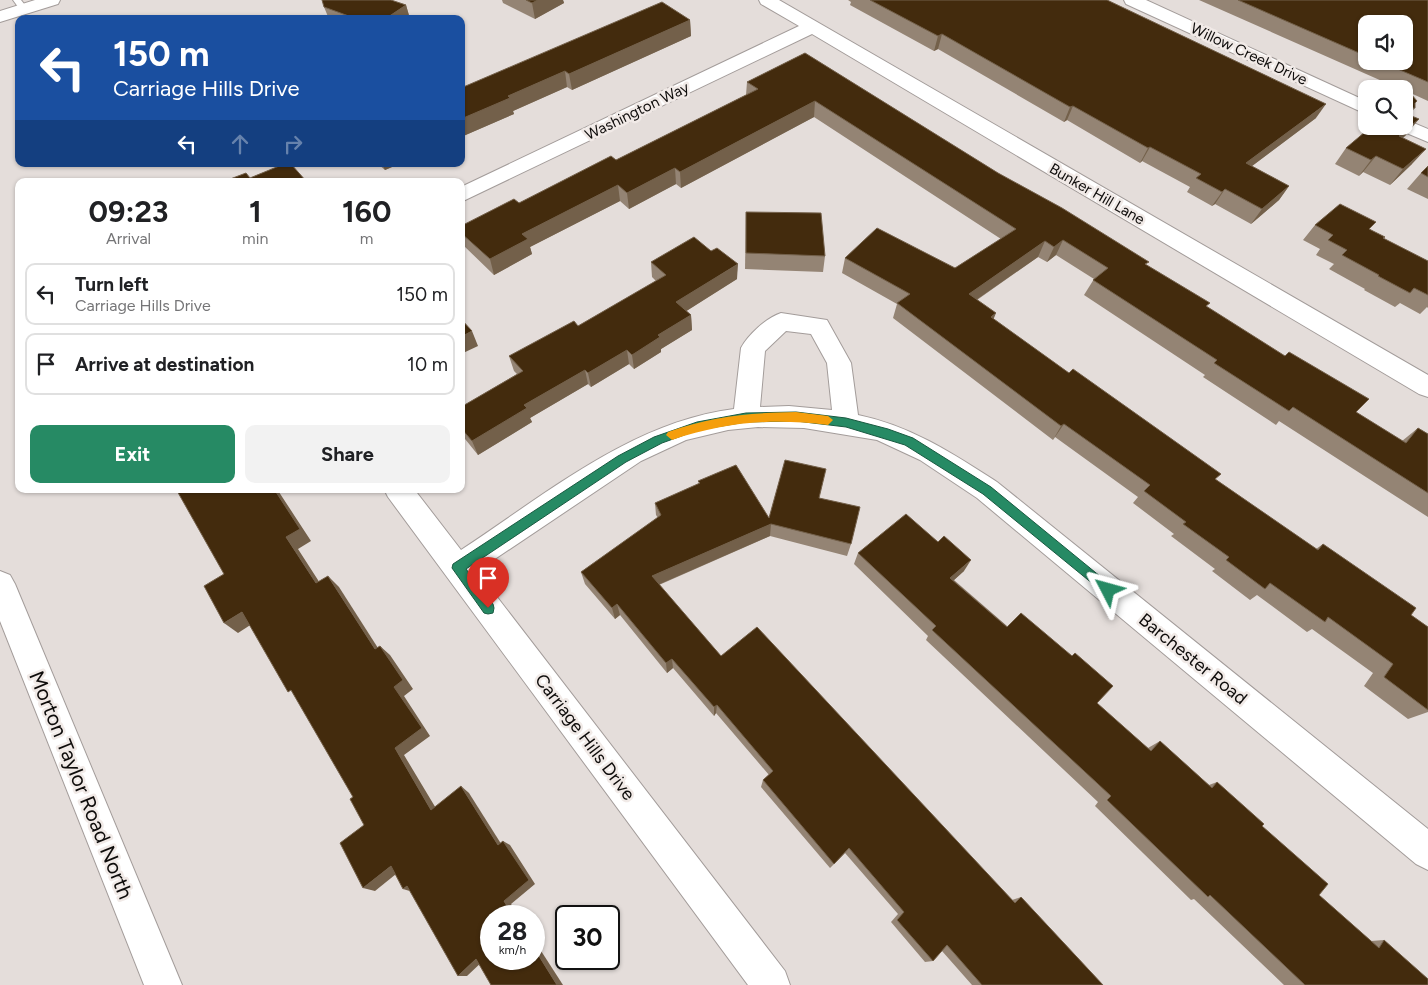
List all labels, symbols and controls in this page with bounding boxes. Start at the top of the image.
map controls [1358,15,1413,135]
button: sound [1358,15,1413,70]
street label: Willow Creek Drive [1188,19,1310,89]
text: 150 m [113,33,210,75]
icon: left [30,35,95,100]
text: Carriage Hills Drive [113,75,300,102]
street label: Washington Way [582,78,692,144]
button: search [1358,80,1413,135]
icon: left [173,130,201,158]
icon: ahead [226,130,254,158]
icon: right [279,130,307,158]
street label: Bunker Hill Lane [1046,159,1148,229]
text: 09:23 [89,193,169,230]
text: 1 [249,193,262,230]
text: 160 [342,193,391,230]
text: Arrival [106,229,151,248]
text: min [242,229,268,248]
text: m [360,229,373,248]
text: Turn left [75,273,149,296]
icon: left [32,280,60,308]
text: 150 m [396,283,448,306]
text: Carriage Hills Drive [75,296,211,315]
icon: arrive [32,350,60,378]
text: Arrive at destination [75,353,254,376]
text: 10 m [407,353,448,376]
button: Exit [30,425,235,483]
button: Share [245,425,450,483]
pin [467,557,509,608]
position arrow [1081,563,1133,615]
icon: arrive [474,564,502,592]
street label: Barchester Road [1134,609,1252,709]
street label: Morton Taylor Road North [24,667,139,902]
street label: Carriage Hills Drive [530,669,640,805]
speed limit sign: 30 [555,905,620,970]
text: 28 [498,916,527,946]
text: km/h [499,943,526,957]

